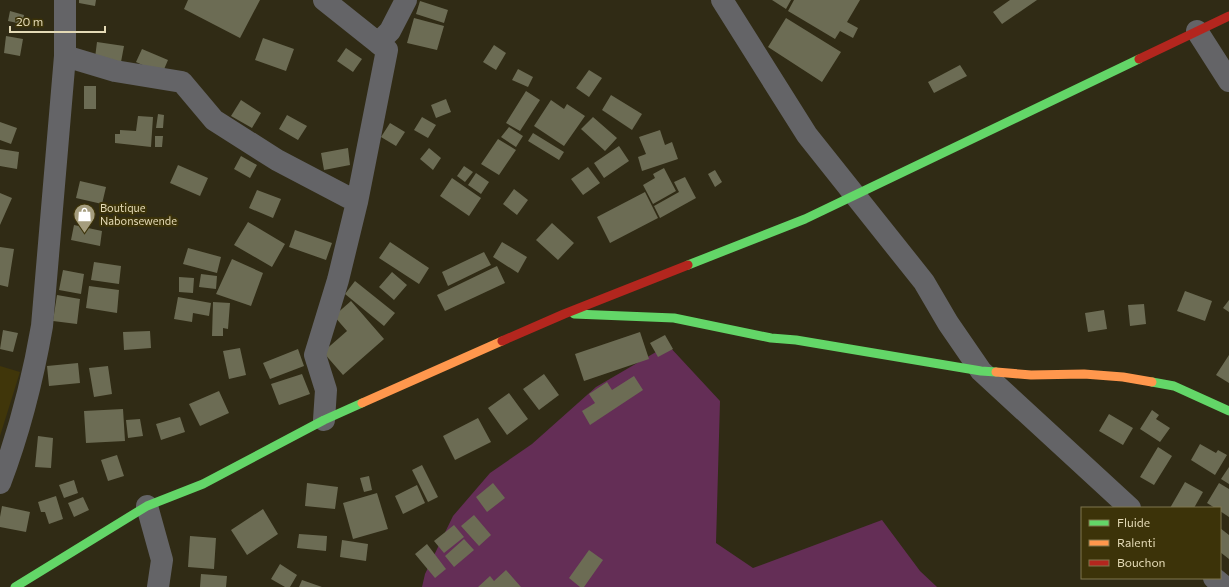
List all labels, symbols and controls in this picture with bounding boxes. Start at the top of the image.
scale bar [10,8,105,34]
text: 20 m [16,14,43,28]
shop icon: Boutique Nabonsewende [71,201,97,234]
place label: Boutique Nabonsewende [100,201,177,227]
legend [1081,507,1221,579]
text: Fluide [1117,515,1150,529]
text: Ralenti [1117,535,1156,549]
text: Bouchon [1117,555,1165,569]

